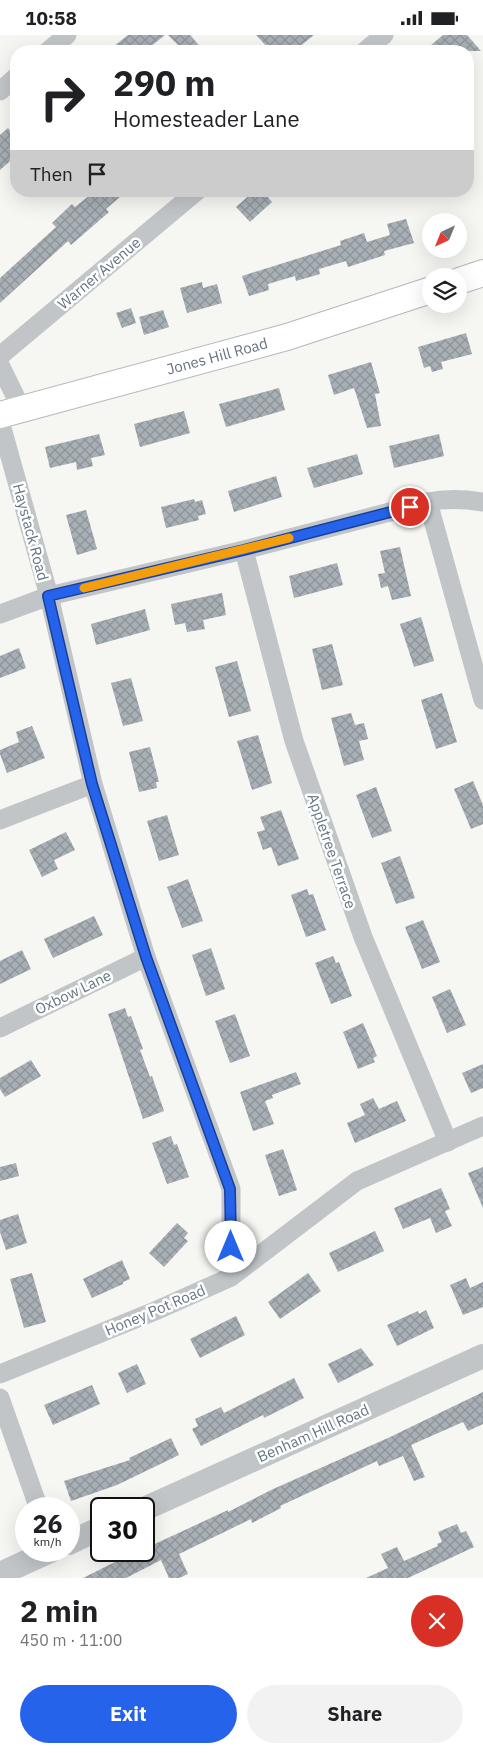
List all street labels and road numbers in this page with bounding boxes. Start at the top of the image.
street label: Warner Avenue [54,233,144,313]
street label: Jones Hill Road [164,333,270,379]
street label: Haystack Road [9,481,53,583]
street label: Appletree Terrace [303,791,361,911]
street label: Oxbow Lane [32,965,114,1019]
street label: Honey Pot Road [102,1280,208,1340]
street label: Benham Hill Road [254,1400,372,1466]

